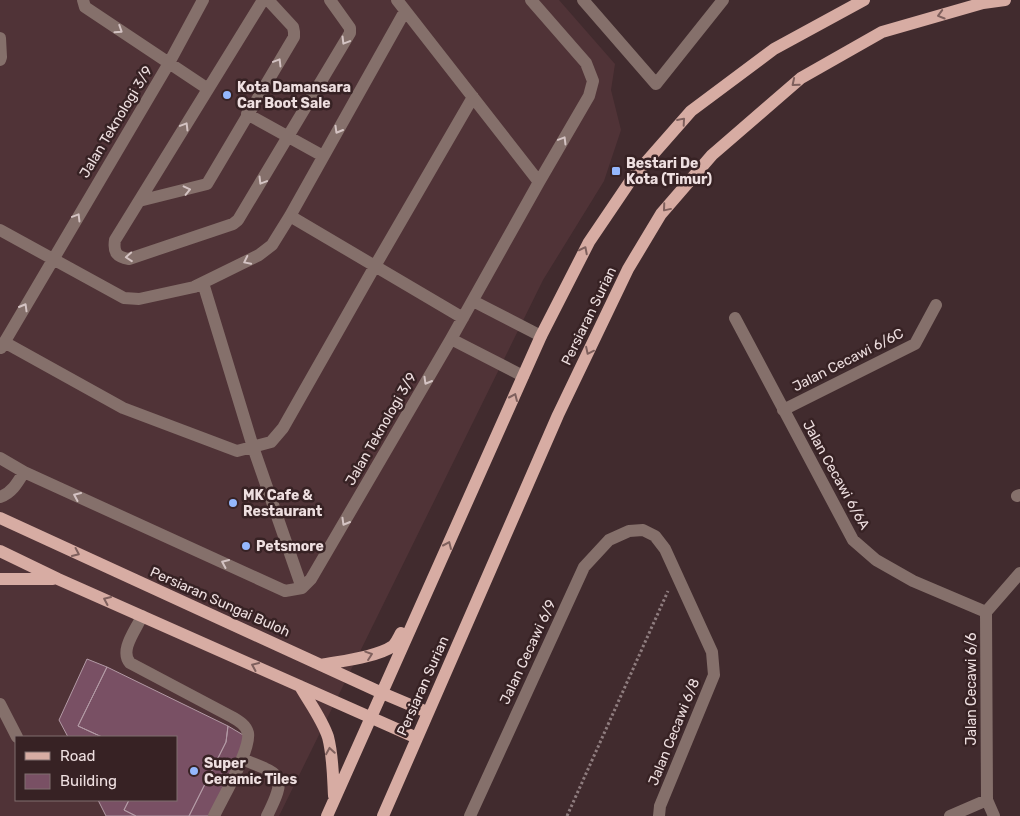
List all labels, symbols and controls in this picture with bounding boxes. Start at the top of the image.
one-way arrow [936,9,945,20]
one-way arrow [113,24,123,33]
one-way arrow [341,36,351,45]
one-way arrow [272,59,282,68]
street label: Jalan Teknologi 3/9 [76,63,156,181]
one-way arrow [792,78,801,86]
place label: Kota Damansara Car Boot Sale [237,79,351,112]
marker: Kota Damansara Car Boot Sale [221,89,233,101]
one-way arrow [676,118,685,127]
one-way arrow [179,123,189,132]
one-way arrow [334,124,344,133]
one-way arrow [557,136,567,145]
place label: Bestari De Kota (Timur) [626,155,712,188]
marker: Bestari De Kota (Timur) [610,165,622,177]
one-way arrow [258,175,268,184]
one-way arrow [182,185,191,196]
one-way arrow [663,202,672,211]
one-way arrow [70,214,80,223]
one-way arrow [578,247,588,256]
one-way arrow [124,251,132,262]
one-way arrow [244,255,253,265]
street label: Persiaran Surian [558,264,620,368]
one-way arrow [18,303,28,312]
street label: Jalan Cecawi 6/6C [790,325,906,395]
one-way arrow [585,346,595,355]
street label: Jalan Teknologi 3/9 [342,370,420,488]
one-way arrow [423,376,433,385]
one-way arrow [507,393,518,402]
street label: Jalan Cecawi 6/6A [799,417,873,533]
place label: MK Cafe & Restaurant [243,487,323,520]
one-way arrow [73,492,82,502]
marker: MK Cafe & Restaurant [227,497,239,509]
one-way arrow [341,516,351,525]
place label: Petsmore [256,538,324,555]
marker: Petsmore [240,540,252,552]
one-way arrow [441,541,452,550]
one-way arrow [71,547,80,557]
one-way arrow [221,559,230,570]
street label: Persiaran Sungai Buloh [147,563,293,641]
one-way arrow [103,596,112,607]
street label: Jalan Cecawi 6/9 [496,597,560,707]
street label: Jalan Cecawi 6/6 [963,632,980,746]
street label: Persiaran Surian [393,634,453,738]
one-way arrow [364,651,373,661]
one-way arrow [251,662,260,673]
street label: Jalan Cecawi 6/8 [645,676,703,788]
legend [15,736,178,801]
text: Road [60,747,96,765]
one-way arrow [326,747,336,755]
place label: Super Ceramic Tiles [204,755,297,788]
marker: Super Ceramic Tiles [188,765,200,777]
text: Building [60,772,117,790]

